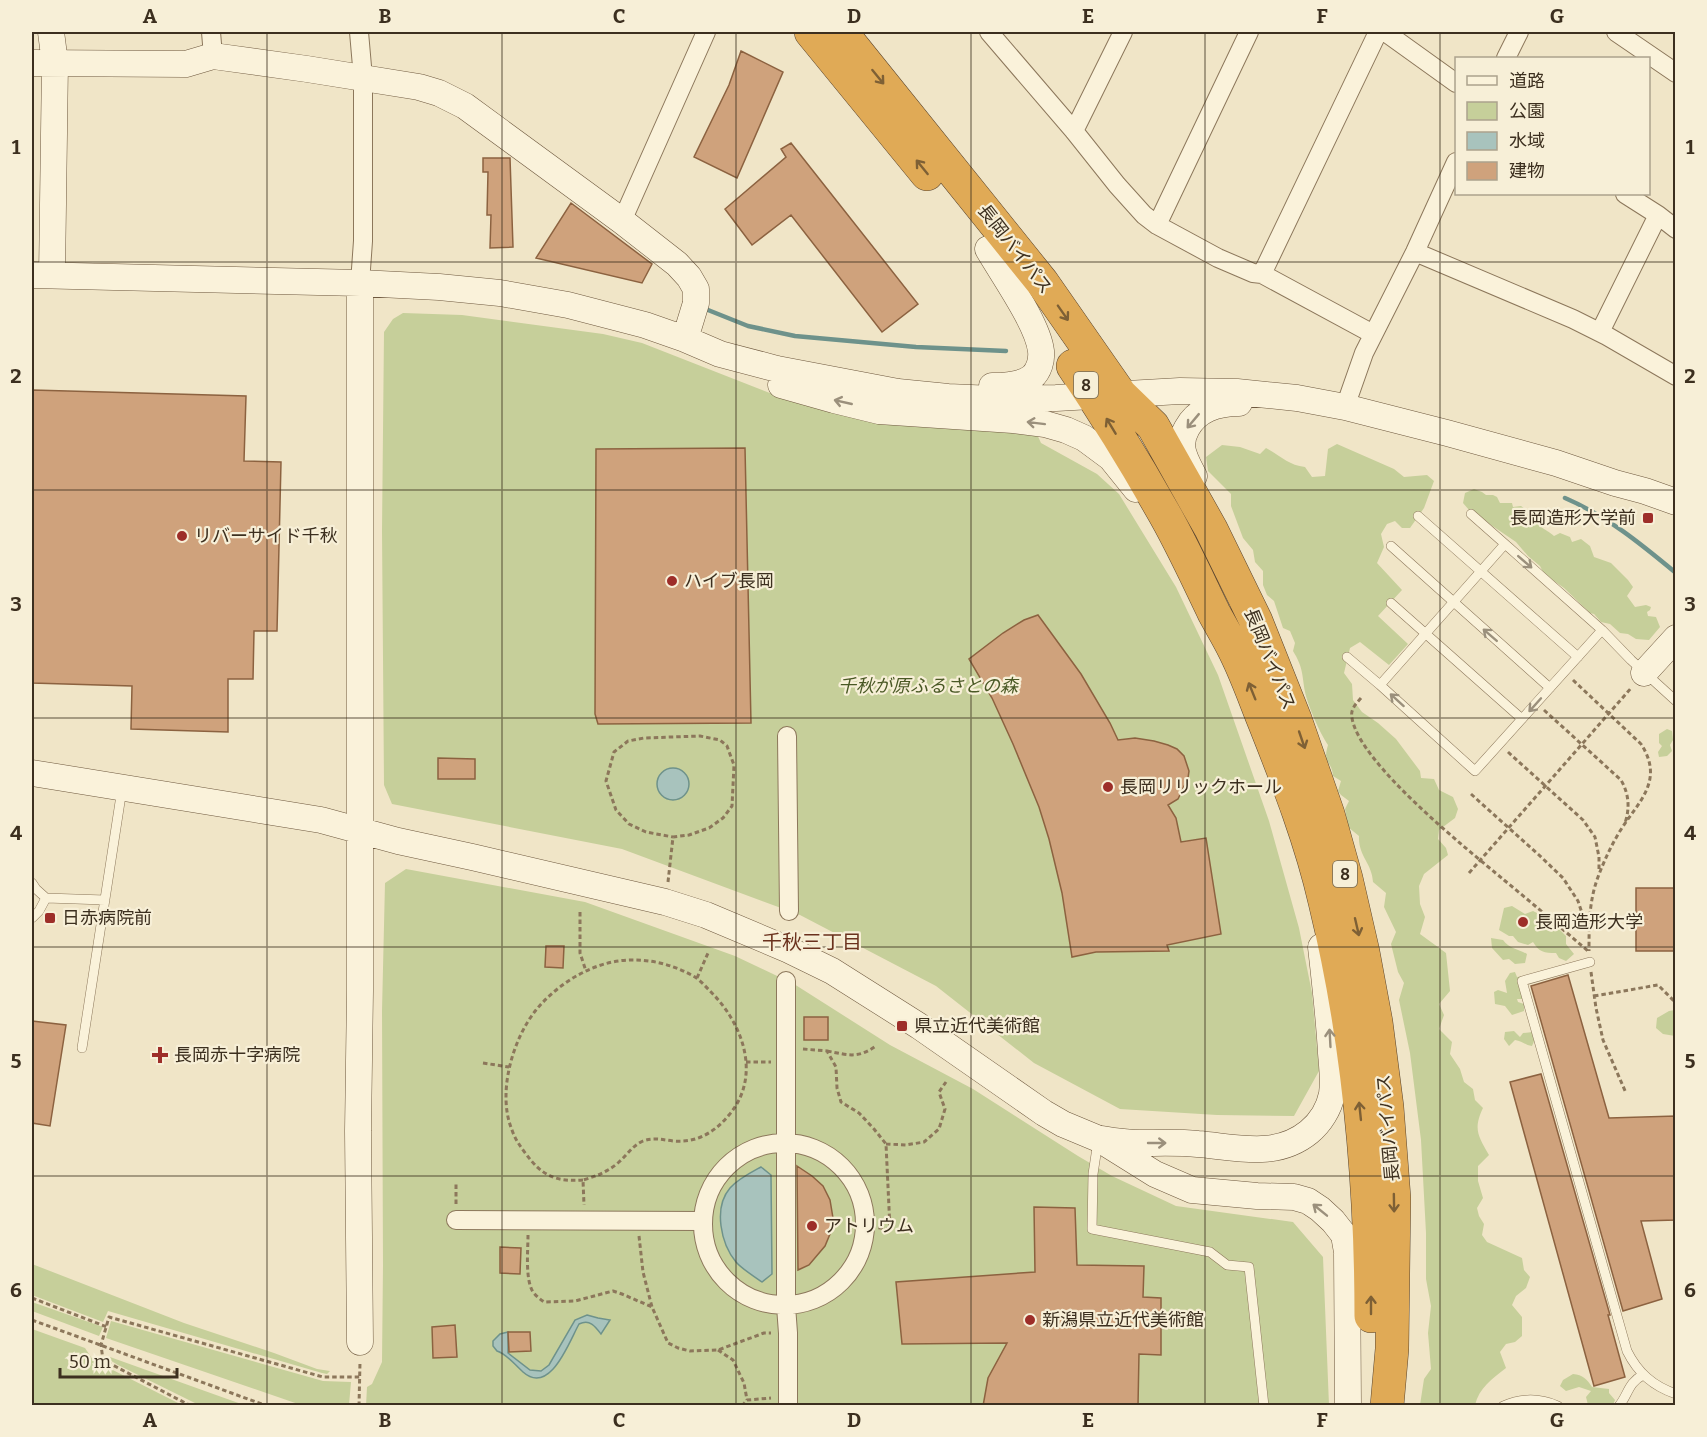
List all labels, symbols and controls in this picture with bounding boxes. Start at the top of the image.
text: A [143,4,158,28]
text: B [379,4,392,28]
text: C [613,4,625,28]
text: D [847,4,861,28]
text: E [1082,4,1094,28]
text: F [1316,4,1328,28]
text: G [1550,4,1564,28]
legend [1455,57,1650,195]
one-way arrow [872,69,885,85]
text: 道路 [1509,70,1545,92]
text: 公園 [1509,100,1545,122]
text: 水域 [1509,130,1545,152]
text: 1 [12,135,21,159]
text: 1 [1686,135,1695,159]
one-way arrow [915,160,929,175]
text: 建物 [1509,160,1545,182]
street label: 長岡バイパス [973,200,1057,298]
one-way arrow [1057,304,1069,320]
text: 2 [10,364,22,388]
text: 2 [1684,364,1696,388]
road number: 8 [1074,372,1098,398]
one-way arrow [834,396,853,408]
one-way arrow [1187,413,1200,429]
one-way arrow [1027,417,1047,428]
one-way arrow [1105,418,1117,435]
place label: 長岡造形大学前 [1510,507,1636,529]
marker: 長岡造形大学前 [1641,511,1655,525]
place label: リバーサイド千秋 [194,525,338,547]
marker: リバーサイド千秋 [175,529,189,543]
one-way arrow [1517,555,1532,569]
place label: ハイブ長岡 [684,570,774,592]
marker: ハイブ長岡 [665,574,679,588]
text: 3 [10,592,22,616]
text: 3 [1684,592,1696,616]
street label: 長岡バイパス [1240,605,1300,713]
one-way arrow [1483,628,1498,642]
park label: 千秋が原ふるさとの森 [838,675,1020,697]
one-way arrow [1246,682,1257,701]
one-way arrow [1389,693,1404,707]
one-way arrow [1528,697,1542,712]
one-way arrow [1297,730,1308,749]
place label: 長岡リリックホール [1120,776,1282,798]
marker: 長岡リリックホール [1101,780,1115,794]
text: 4 [10,821,22,845]
text: 4 [1684,821,1696,845]
road number: 8 [1333,861,1357,887]
place label: 日赤病院前 [62,907,152,929]
marker: 日赤病院前 [43,911,57,925]
place label: 長岡造形大学 [1535,911,1643,933]
marker: 長岡造形大学 [1516,915,1530,929]
one-way arrow [1352,917,1364,936]
district label: 千秋三丁目 [762,930,862,954]
place label: 県立近代美術館 [914,1015,1040,1037]
marker: 県立近代美術館 [895,1019,909,1033]
one-way arrow [1325,1029,1336,1049]
place label: 長岡赤十字病院 [174,1044,300,1066]
marker: 長岡赤十字病院 [151,1046,169,1064]
text: 5 [11,1049,22,1073]
text: 5 [1685,1049,1696,1073]
street label: 長岡バイパス [1372,1073,1404,1183]
one-way arrow [1354,1101,1365,1121]
one-way arrow [1147,1137,1167,1149]
one-way arrow [1388,1193,1400,1213]
one-way arrow [1312,1203,1328,1216]
place label: アトリウム [824,1215,914,1237]
marker: アトリウム [805,1219,819,1233]
text: 6 [10,1278,22,1302]
text: 6 [1684,1278,1696,1302]
one-way arrow [1365,1296,1377,1316]
place label: 新潟県立近代美術館 [1042,1309,1204,1331]
marker: 新潟県立近代美術館 [1023,1313,1037,1327]
scale bar [60,1341,177,1379]
text: 50 m [69,1351,111,1373]
text: A [143,1408,158,1432]
text: B [379,1408,392,1432]
text: C [613,1408,625,1432]
text: D [847,1408,861,1432]
text: E [1082,1408,1094,1432]
text: F [1316,1408,1328,1432]
text: G [1550,1408,1564,1432]

